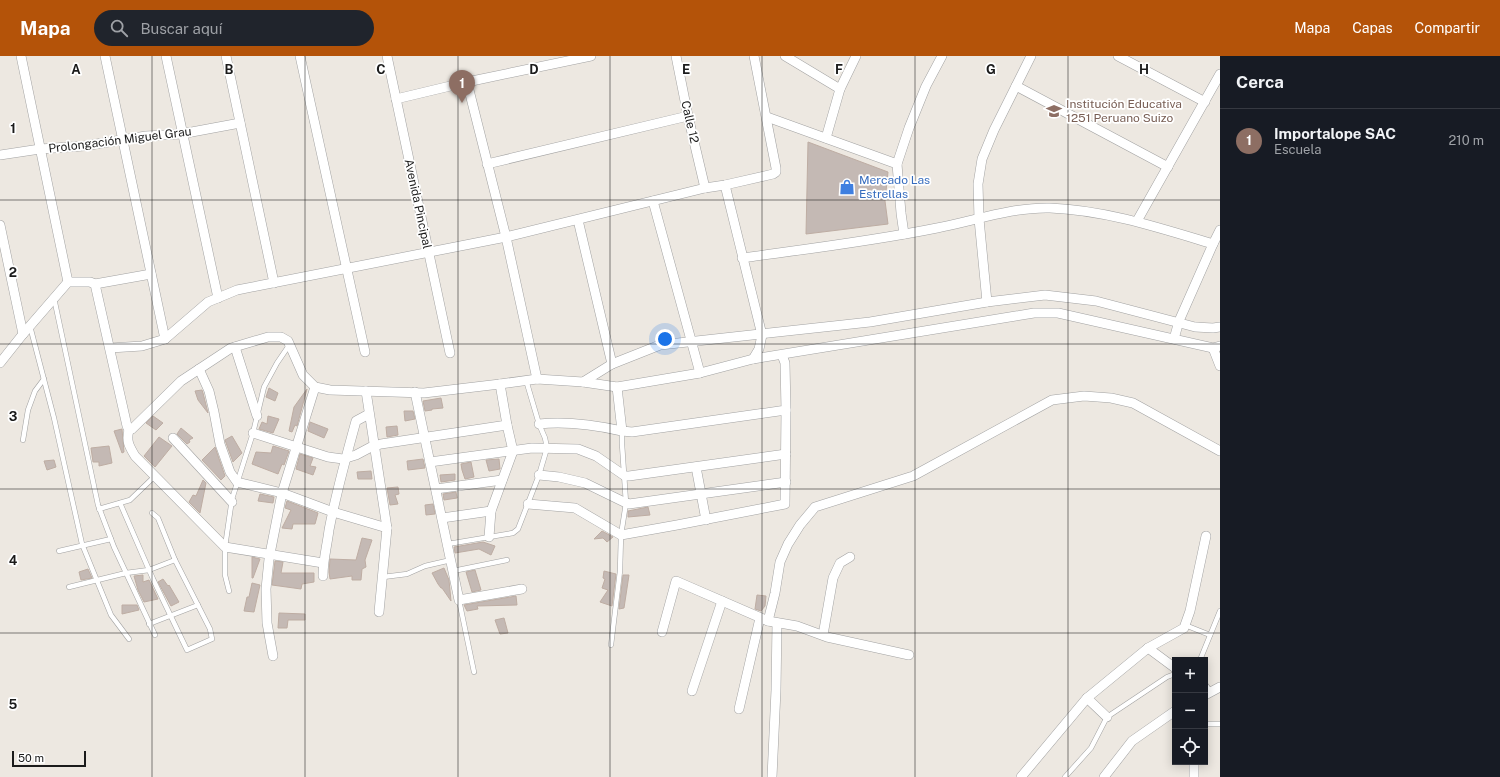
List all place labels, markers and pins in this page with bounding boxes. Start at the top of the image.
pin: 1 [449,70,475,103]
place label: Institución Educativa 1251 Peruano Suizo [1066,97,1182,125]
school or university icon: Institución Educativa 1251 Peruano Suizo [1045,102,1063,120]
place label: Mercado Las Estrellas [859,173,930,201]
shop icon: Mercado Las Estrellas [838,178,856,196]

